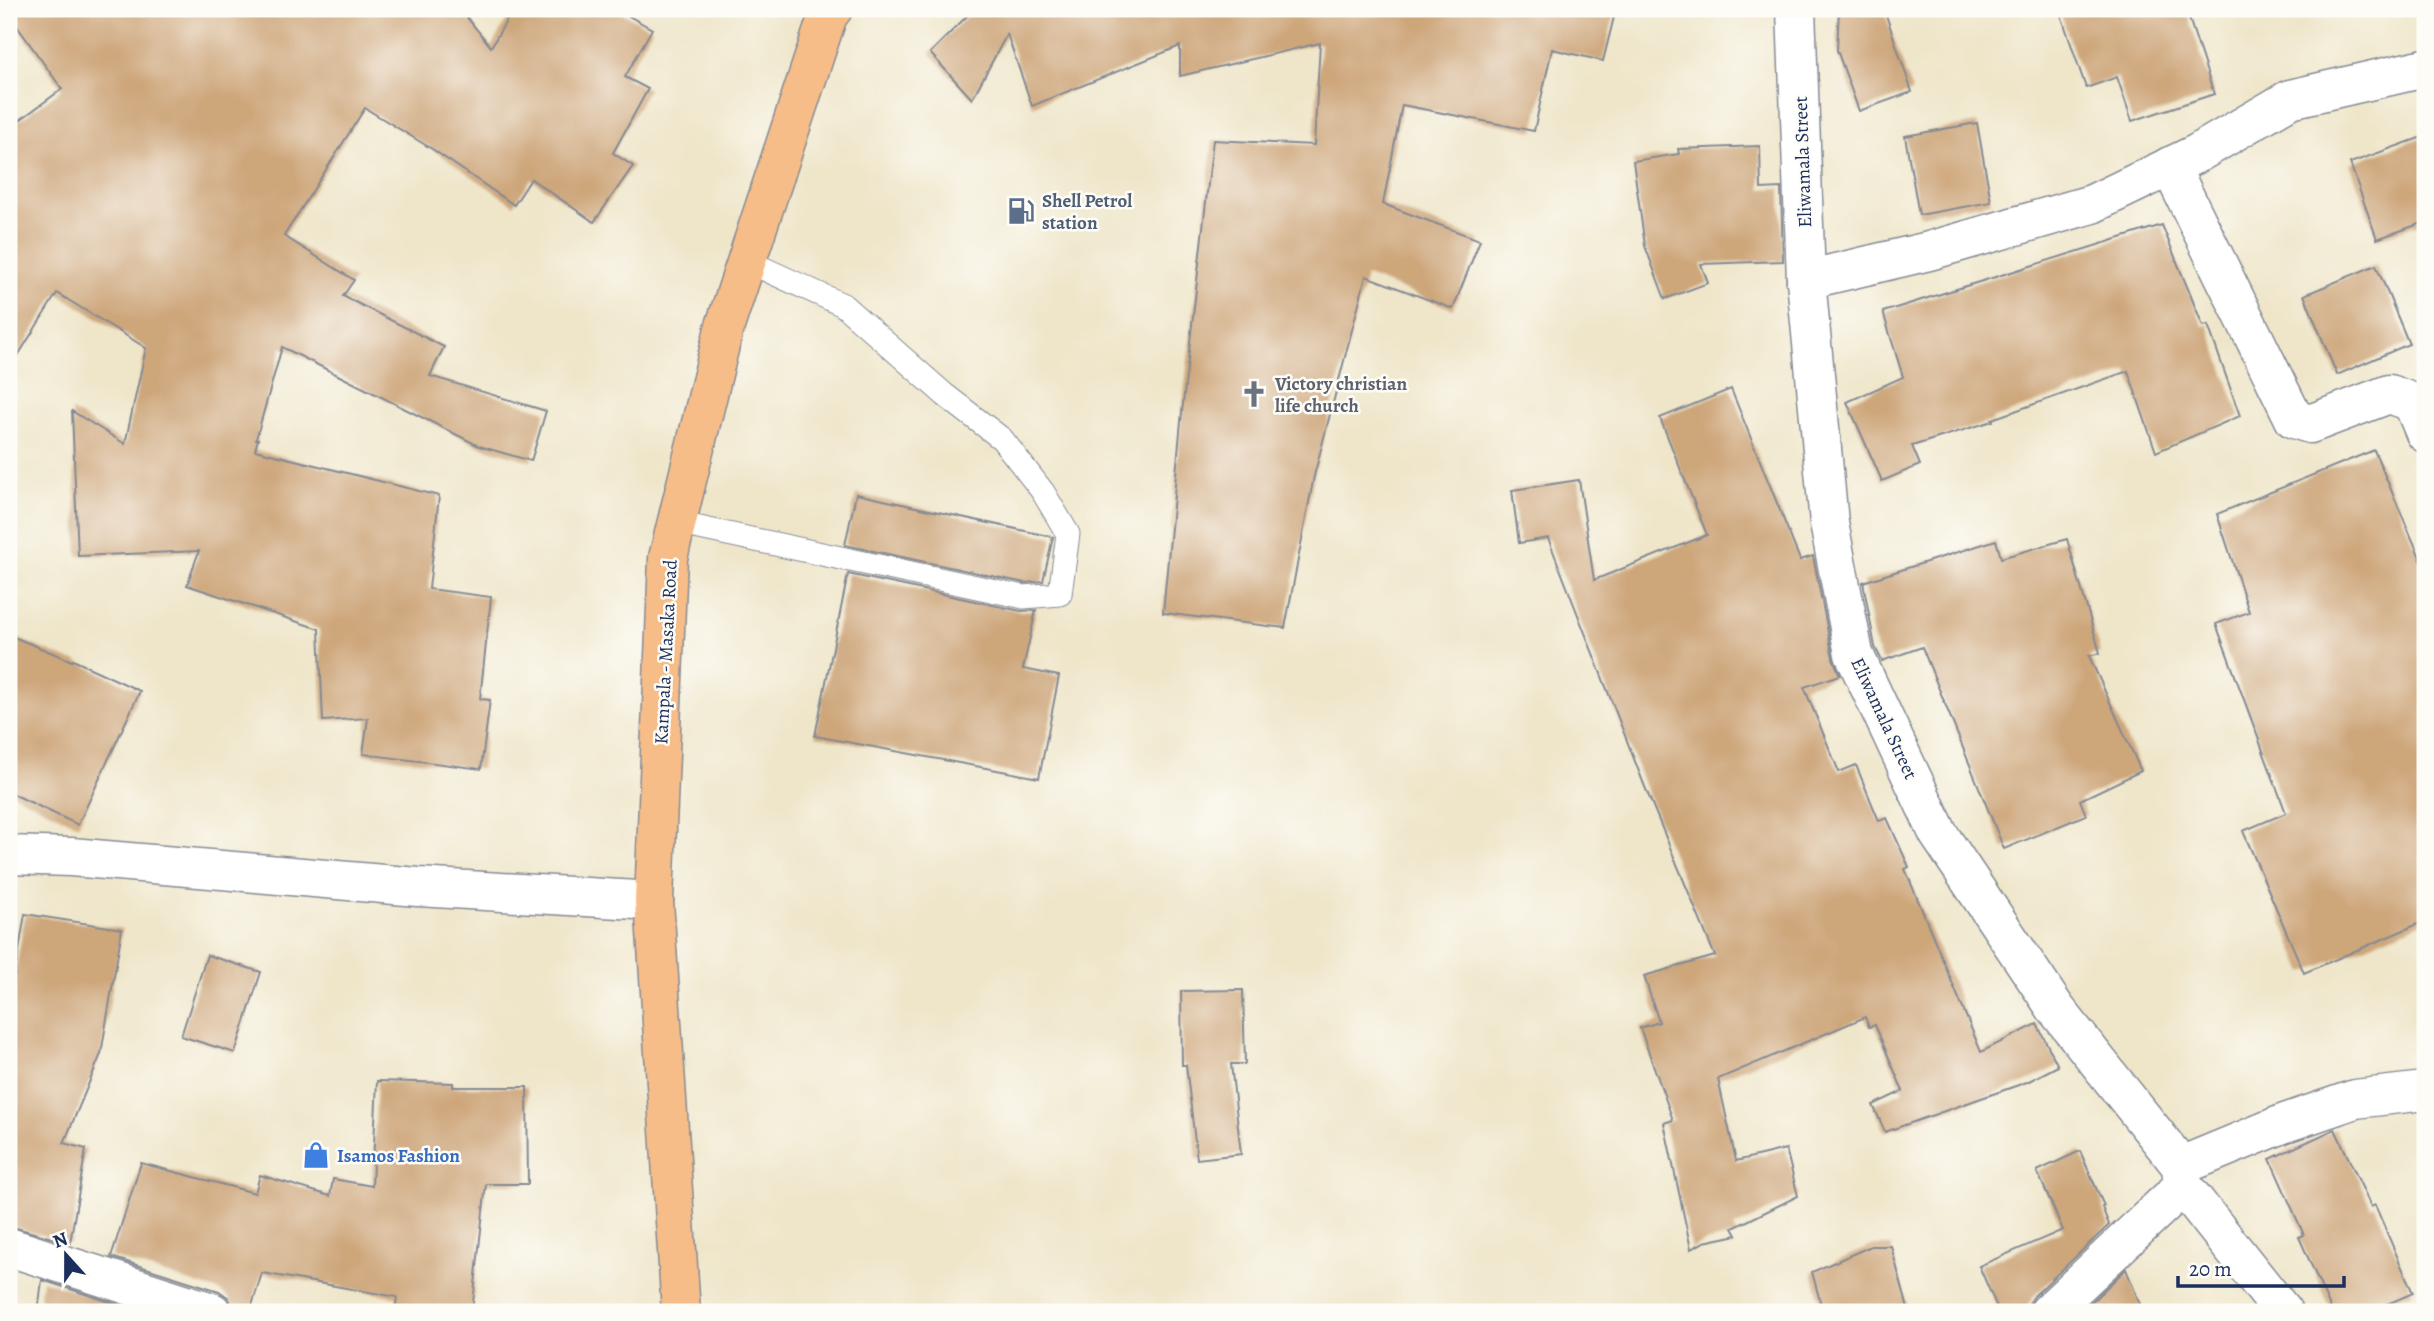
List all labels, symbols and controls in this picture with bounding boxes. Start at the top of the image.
street label: Eliwamala Street [1788,96,1818,228]
place label: Shell Petrol station [1042,188,1132,236]
fuel station icon: Shell Petrol station [1006,196,1036,226]
place label: Victory christian life church [1274,371,1408,419]
church icon: Victory christian life church [1239,379,1269,409]
street label: Kampala - Masaka Road [648,558,684,745]
street label: Eliwamala Street [1844,653,1924,784]
shop icon: Isamos Fashion [301,1140,331,1170]
place label: Isamos Fashion [337,1143,460,1169]
north arrow [32,1220,102,1290]
text: N [49,1225,72,1255]
scale bar [2178,1244,2345,1288]
text: 20 m [2189,1255,2232,1283]

